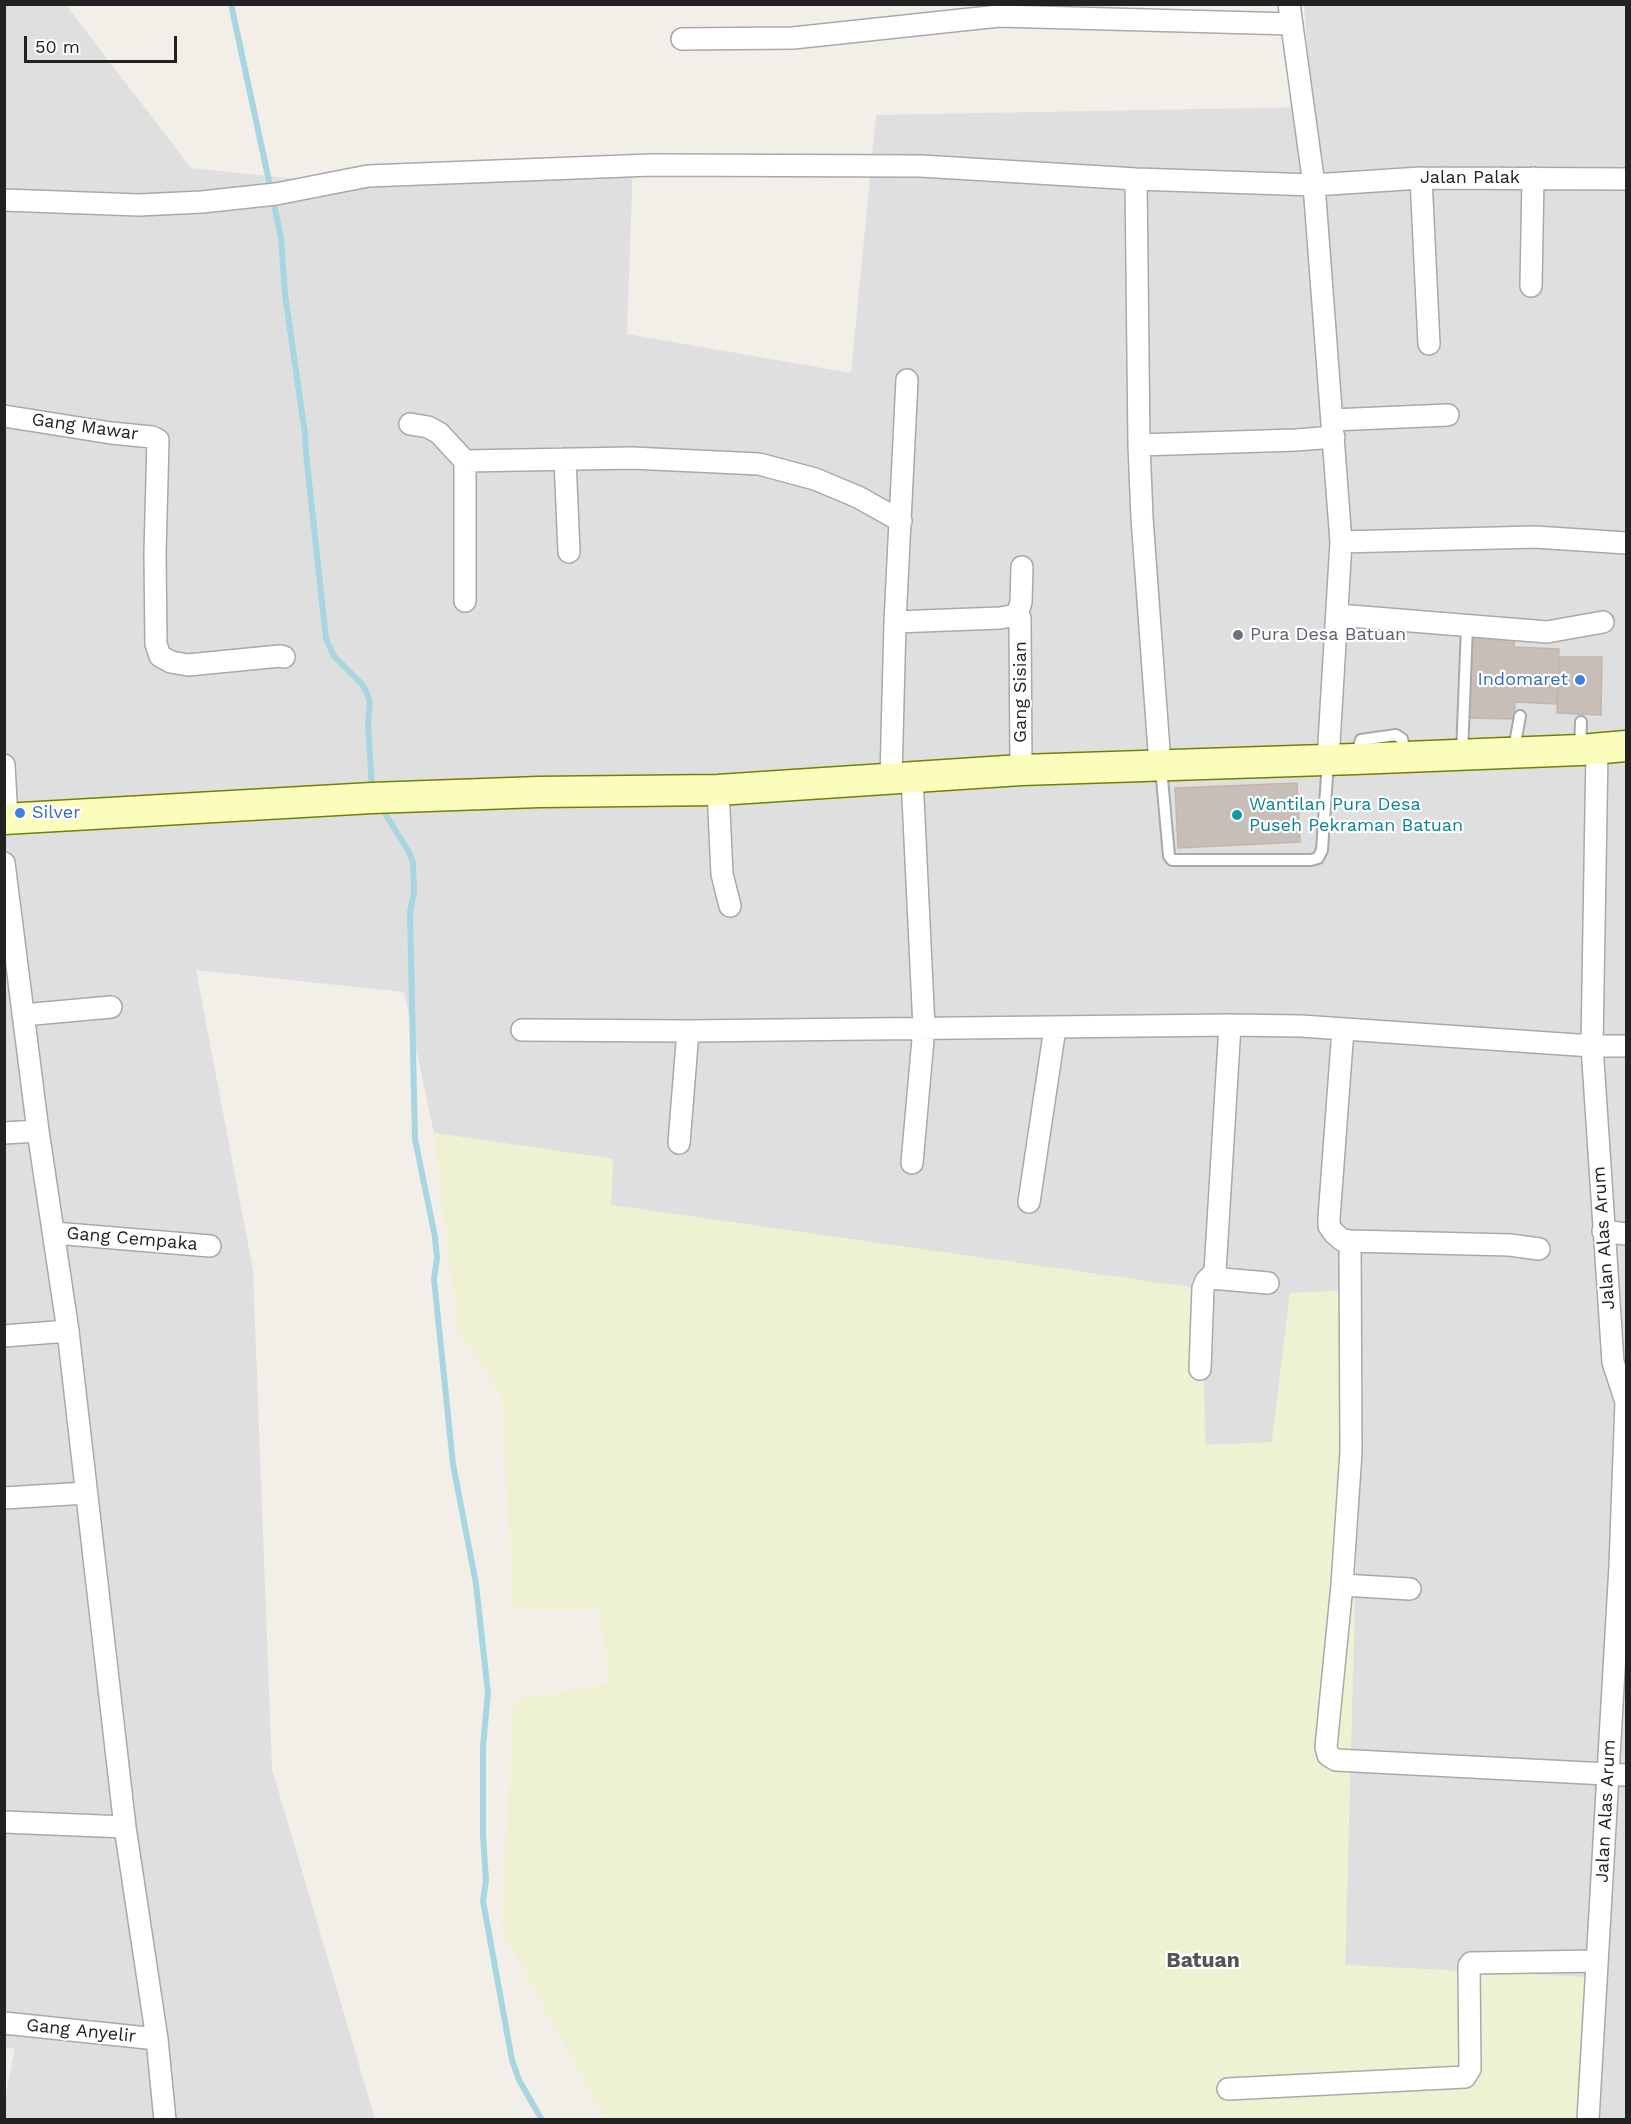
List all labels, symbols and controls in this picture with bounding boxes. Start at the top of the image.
scale bar [27,24,180,62]
text: 50 m [35,36,80,57]
street label: Jalan Palak [1420,167,1520,189]
street label: Gang Mawar [30,409,140,445]
place label: Pura Desa Batuan [1250,624,1406,646]
marker: Pura Desa Batuan [1231,628,1245,642]
street label: Gang Sisian [1010,641,1032,743]
place label: Indomaret [1477,669,1568,691]
marker: Indomaret [1573,673,1587,687]
place label: Wantilan Pura Desa Puseh Pekraman Batuan [1249,794,1463,836]
place label: Silver [32,802,80,824]
marker: Silver [13,806,27,820]
marker: Wantilan Pura Desa Puseh Pekraman Batuan [1230,808,1244,822]
street label: Jalan Alas Arum [1588,1166,1620,1310]
street label: Gang Cempaka [65,1223,199,1255]
street label: Jalan Alas Arum [1591,1739,1621,1883]
district label: Batuan [1166,1948,1240,1974]
street label: Gang Anyelir [25,2015,137,2047]

